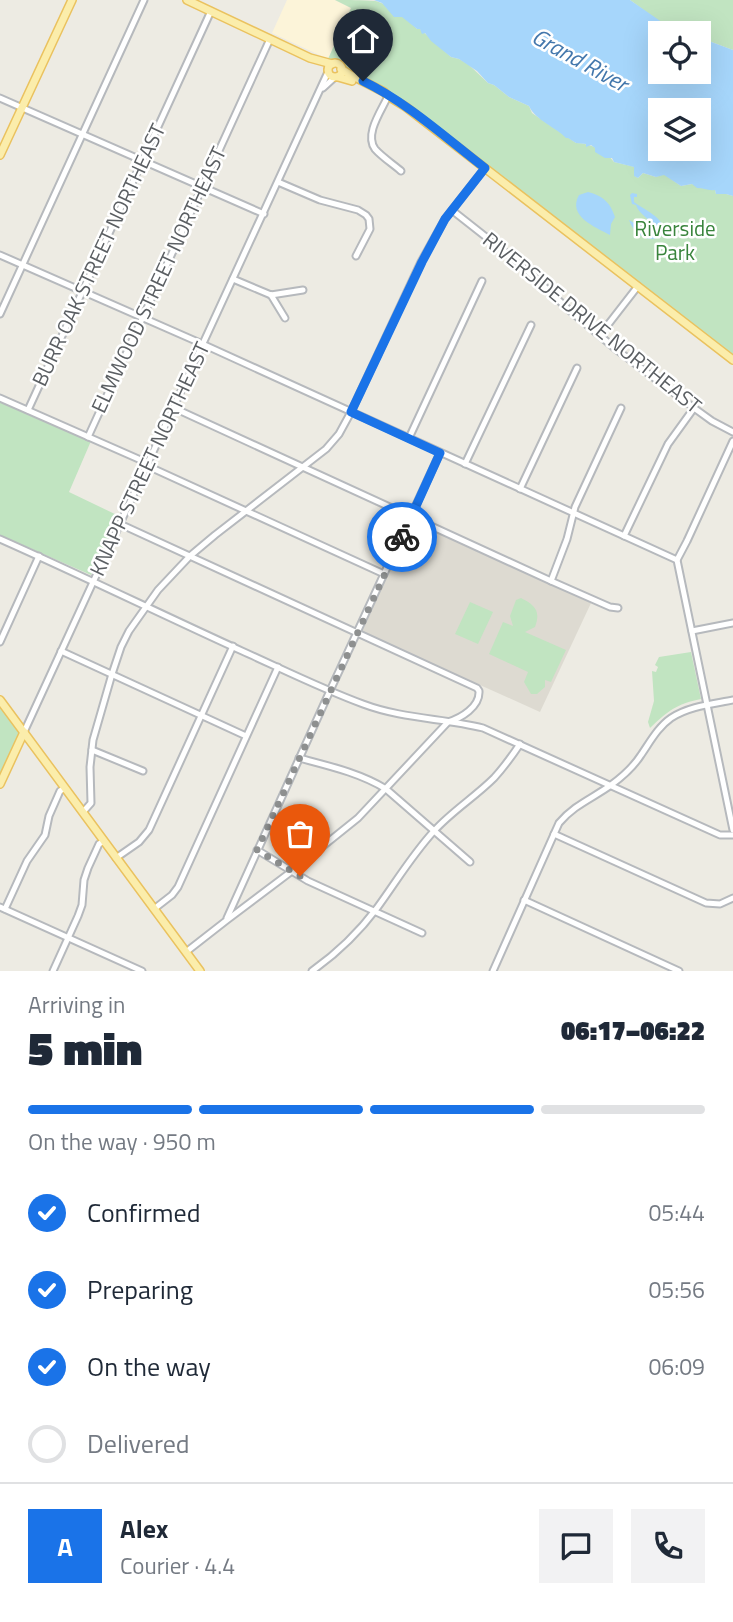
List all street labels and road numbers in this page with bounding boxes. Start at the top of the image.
street label: BURR OAK STREET NORTHEAST [23,118,173,391]
street label: ELMWOOD STREET NORTHEAST [82,141,234,418]
street label: RIVERSIDE DRIVE NORTHEAST [476,224,709,421]
street label: KNAPP STREET NORTHEAST [81,336,217,581]

